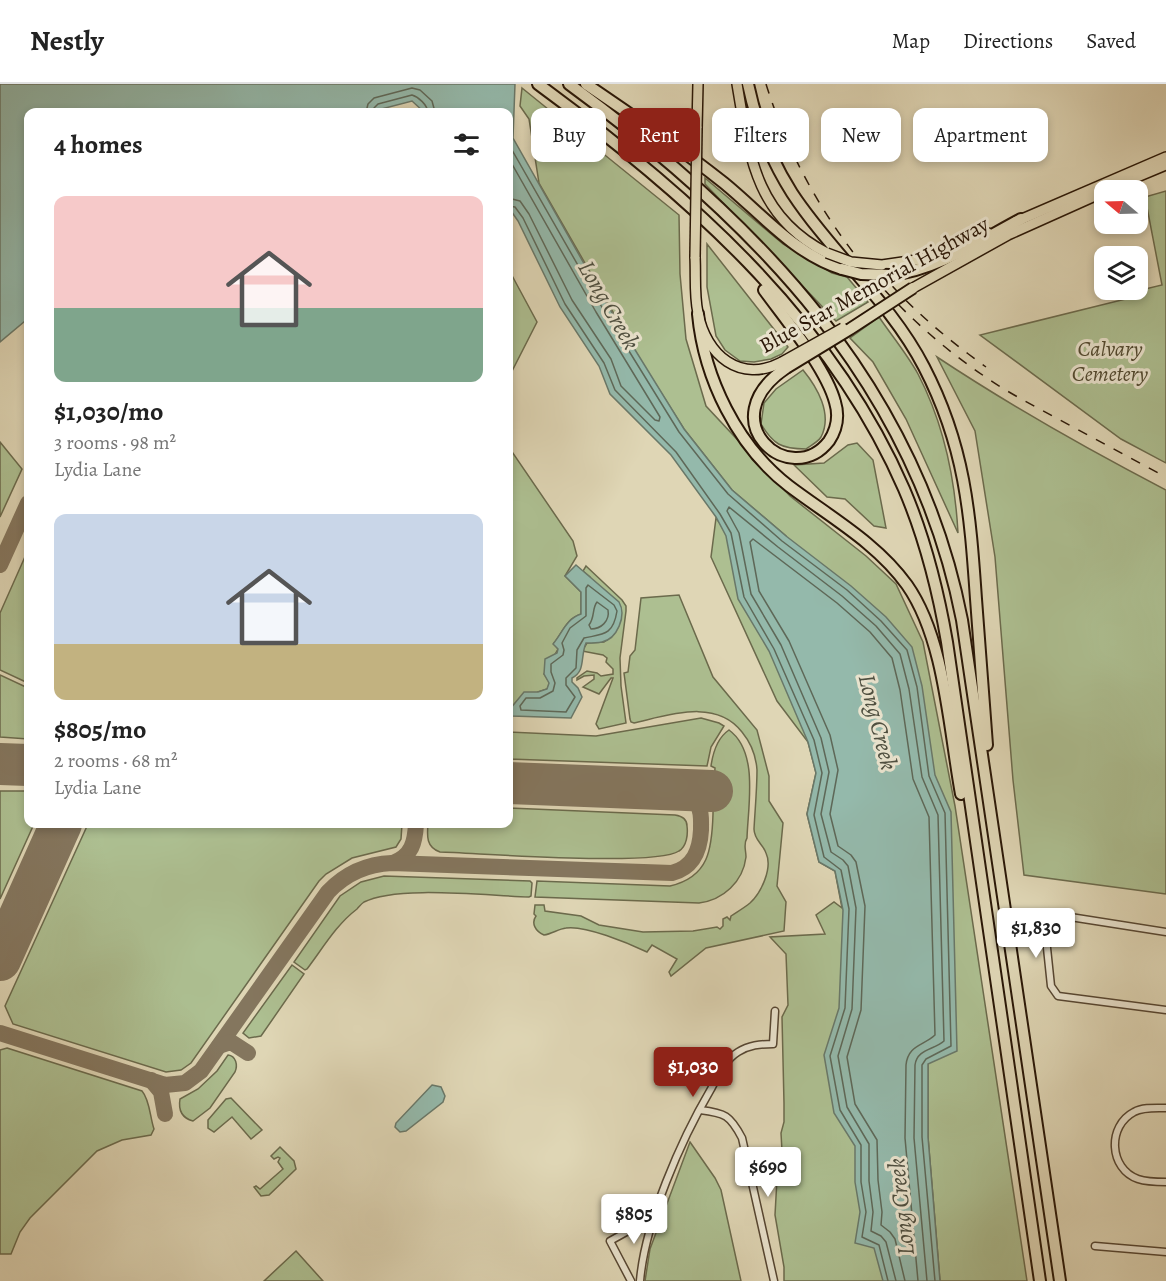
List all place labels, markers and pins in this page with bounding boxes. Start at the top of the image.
pin: $1,830 [987,908,1085,959]
pin: $1,030 [644,1047,742,1098]
pin: $690 [732,1147,804,1198]
pin: $805 [598,1194,670,1245]

